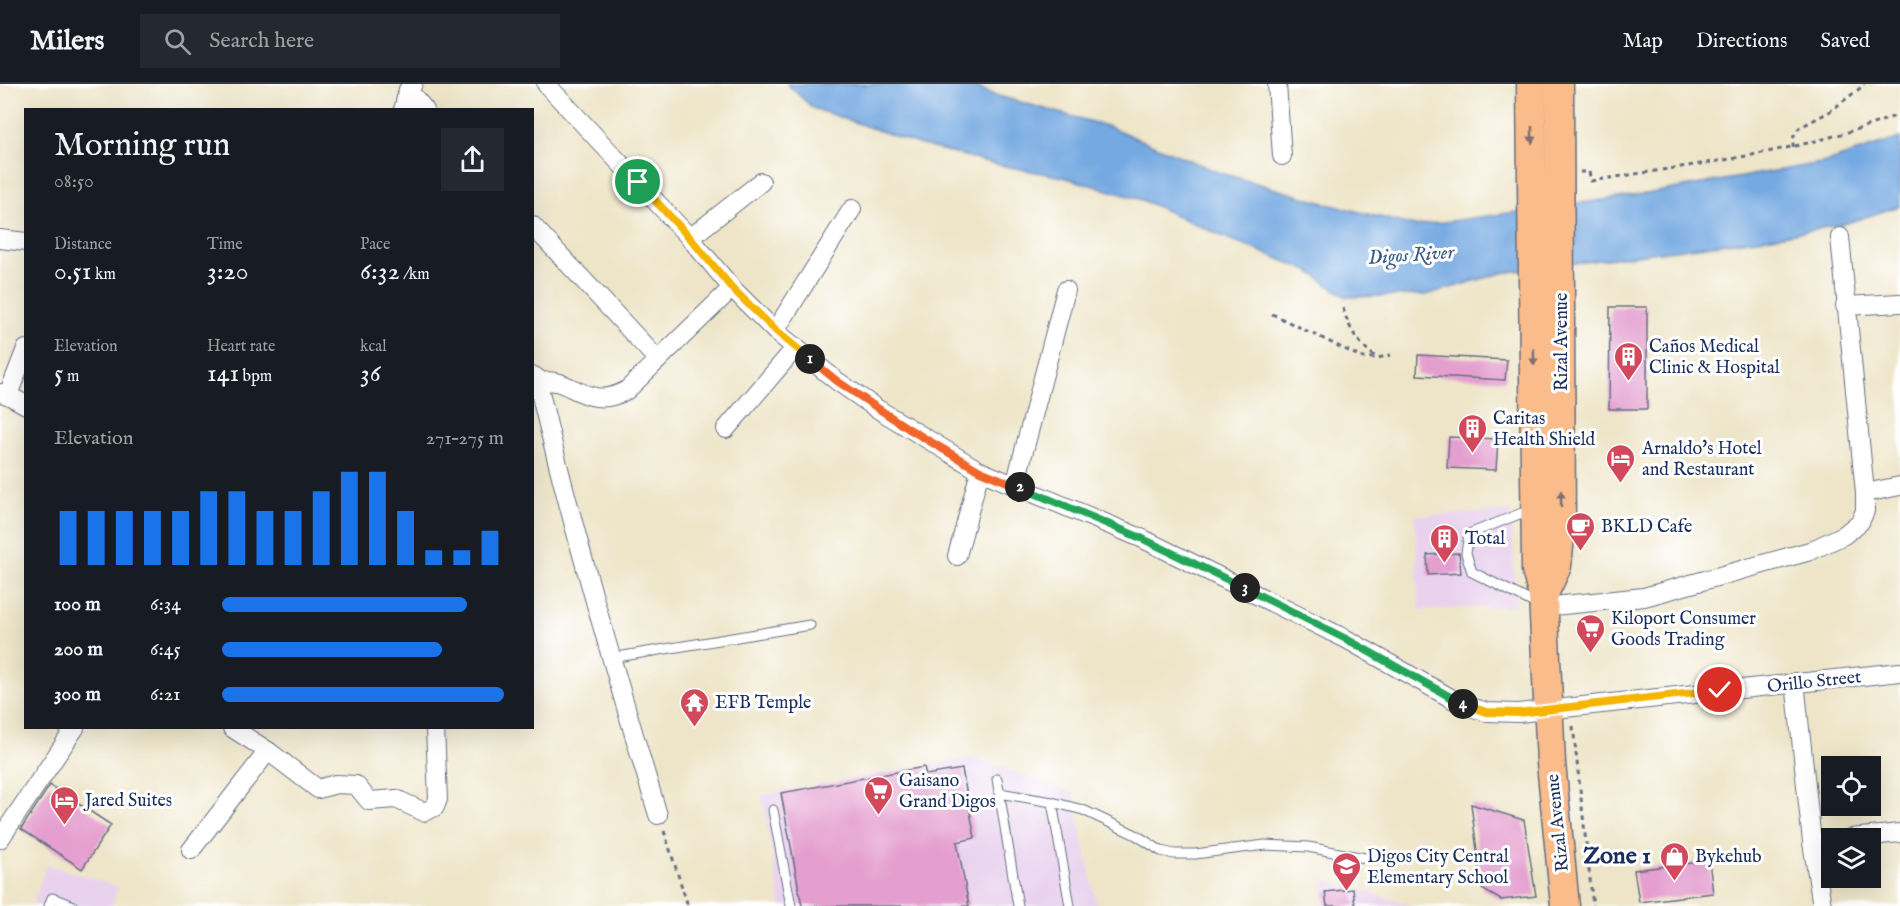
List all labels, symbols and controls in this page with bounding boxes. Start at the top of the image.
search box [140,14,560,68]
text: Milers [30,24,104,59]
icon: search [161,25,194,58]
text: Search here [209,27,314,55]
text: Map [1623,28,1663,55]
text: Directions [1696,28,1787,55]
text: Saved [1820,28,1870,55]
text: Morning run [54,125,230,167]
one-way arrow [1527,125,1537,144]
button: share [441,128,504,191]
pin [612,156,663,207]
icon: arrive [621,165,654,198]
text: 08:50 [54,169,94,194]
text: Distance [54,235,112,255]
text: Time [207,235,243,255]
text: Pace [360,235,390,255]
water label: Digos River [1367,240,1456,272]
text: 0.51 [54,255,91,288]
text: 3:20 [207,255,249,288]
text: 6:32 [360,255,400,288]
text: km [91,265,116,285]
text: /km [400,265,430,285]
street label: Rizal Avenue [1551,293,1574,391]
place label: Caños Medical Clinic & Hospital [1649,336,1780,380]
text: Elevation [54,337,117,357]
text: Heart rate [207,337,275,357]
text: kcal [360,337,387,357]
building icon: Caños Medical Clinic & Hospital [1612,340,1644,382]
pin: 1 [795,344,825,374]
one-way arrow [1530,348,1539,367]
text: 1 [807,349,813,369]
text: 5 [54,357,63,390]
text: 141 [207,357,239,390]
text: 36 [360,357,381,390]
text: m [63,367,79,387]
text: bpm [239,367,272,387]
place label: Caritas Health Shield [1493,408,1596,452]
building icon: Caritas Health Shield [1456,412,1488,454]
text: Elevation [54,426,133,451]
text: 271–275 m [426,426,504,451]
place label: Arnaldo's Hotel and Restaurant [1641,438,1762,482]
hotel icon: Arnaldo's Hotel and Restaurant [1605,442,1637,484]
pin: 2 [1005,472,1035,502]
text: 2 [1016,477,1024,497]
one-way arrow [1556,490,1566,509]
cafe icon: BKLD Cafe [1564,510,1596,552]
place label: BKLD Cafe [1601,516,1692,539]
building icon: Total [1428,522,1460,564]
place label: Total [1465,528,1505,551]
pin: 3 [1230,573,1260,603]
text: 3 [1242,578,1248,598]
text: 100 m [54,592,101,617]
text: 6:34 [150,592,181,617]
place label: Kiloport Consumer Goods Trading [1611,608,1756,652]
supermarket icon: Kiloport Consumer Goods Trading [1574,612,1606,654]
text: 200 m [54,637,103,662]
text: 6:45 [150,637,181,662]
pin [1694,664,1745,715]
street label: Orillo Street [1766,666,1862,699]
icon: check [1703,673,1736,706]
text: 300 m [54,682,101,707]
text: 6:21 [150,682,181,707]
temple icon: EFB Temple [678,686,710,728]
pin: 4 [1448,689,1478,719]
place label: EFB Temple [715,692,811,715]
text: 4 [1459,694,1467,714]
map controls [1821,756,1881,888]
button: locate [1821,756,1881,816]
place label: Gaisano Grand Digos [899,770,996,814]
street label: Rizal Avenue [1542,773,1575,873]
supermarket icon: Gaisano Grand Digos [862,774,894,816]
hotel icon: Jared Suites [48,784,80,826]
place label: Jared Suites [83,790,172,813]
button: layers [1821,828,1881,888]
shop icon: Bykehub [1658,840,1690,882]
district label: Zone 1 [1583,841,1651,872]
place label: Digos City Central Elementary School [1367,846,1509,890]
place label: Bykehub [1695,846,1762,869]
school or university icon: Digos City Central Elementary School [1330,850,1362,892]

